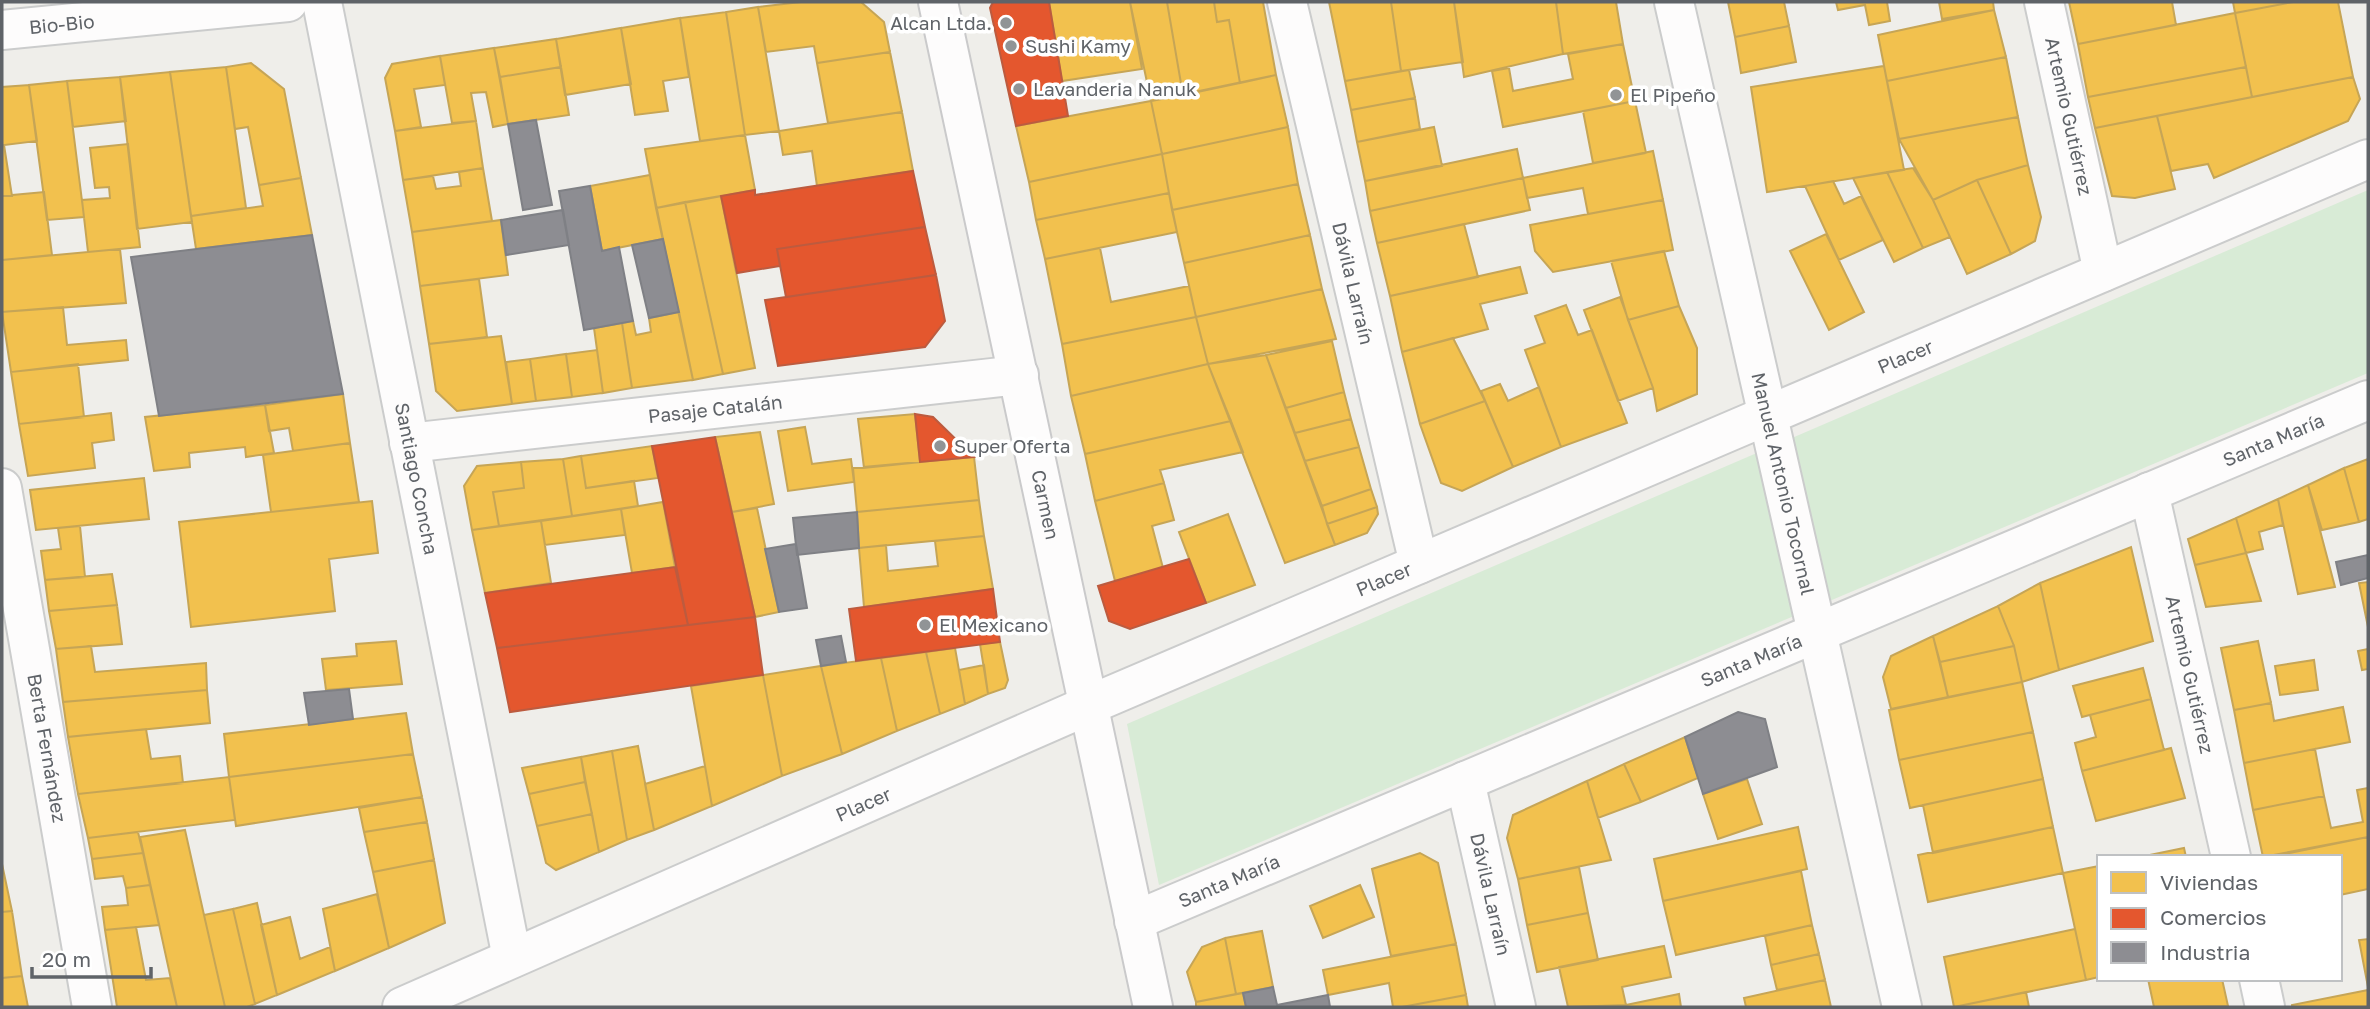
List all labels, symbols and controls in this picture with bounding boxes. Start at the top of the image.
street label: Bio-Bio [28,9,95,38]
place label: Alcan Ltda. [890,11,992,34]
marker: Alcan Ltda. [998,15,1014,31]
place label: Sushi Kamy [1025,34,1131,57]
street label: Artemio Gutiérrez [2041,35,2098,197]
marker: Sushi Kamy [1003,38,1019,54]
place label: Lavanderia Nanuk [1033,77,1197,100]
marker: Lavanderia Nanuk [1011,81,1027,97]
place label: El Pipeño [1630,83,1716,106]
marker: El Pipeño [1608,87,1624,103]
street label: Dávila Larraín [1328,220,1379,347]
street label: Placer [1874,334,1937,378]
street label: Manuel Antonio Tocornal [1747,370,1820,597]
street label: Pasaje Catalán [647,389,783,427]
street label: Santiago Concha [391,401,444,557]
street label: Santa María [2219,408,2328,471]
place label: Super Oferta [954,434,1070,457]
marker: Super Oferta [932,438,948,454]
street label: Carmen [1027,468,1065,541]
street label: Placer [1352,556,1415,601]
street label: Artemio Gutiérrez [2162,593,2219,756]
place label: El Mexicano [939,613,1048,636]
marker: El Mexicano [917,617,933,633]
street label: Santa María [1697,628,1805,692]
street label: Berta Fernández [23,672,72,824]
street label: Placer [832,781,895,826]
street label: Dávila Larraín [1466,831,1516,958]
street label: Santa María [1175,849,1283,912]
legend [2097,855,2342,981]
text: Viviendas [2160,869,2258,895]
text: Comercios [2160,904,2266,930]
scale bar [32,936,150,980]
text: Industria [2160,939,2250,965]
text: 20 m [42,946,91,972]

